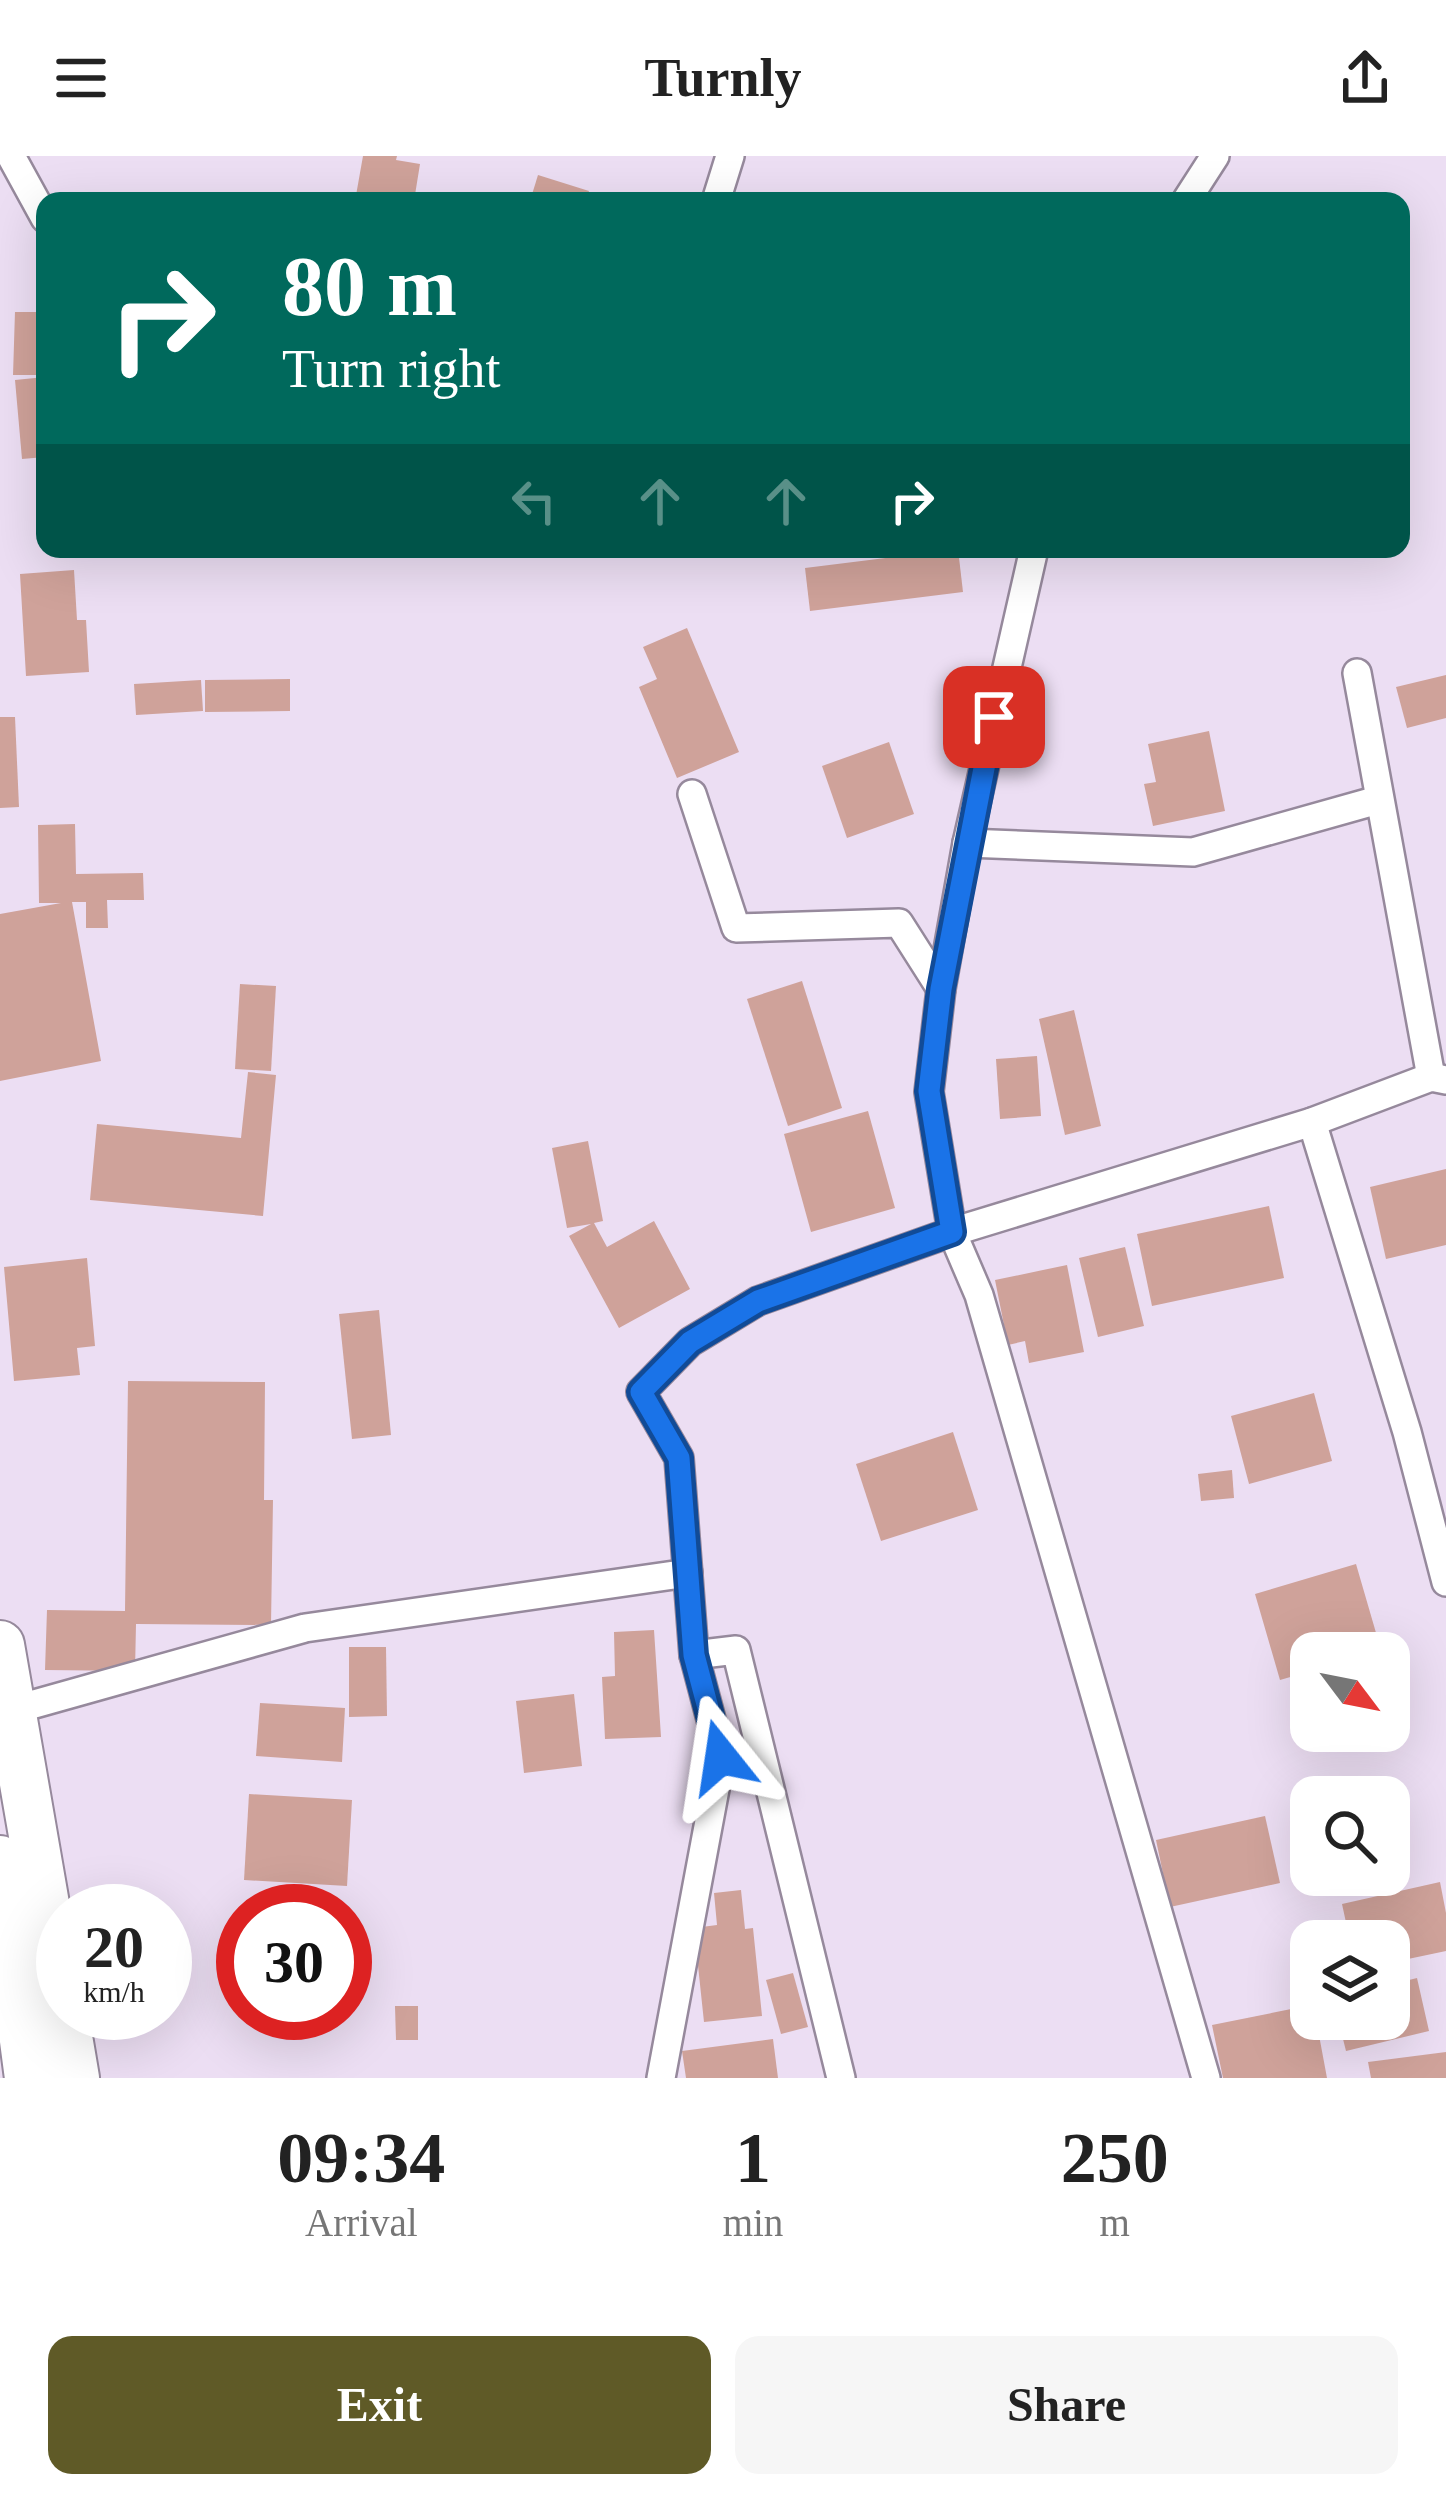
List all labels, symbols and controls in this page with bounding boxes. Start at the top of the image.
icon: menu [48,45,114,111]
icon: share [1332,45,1398,111]
text: Turnly [644,48,802,108]
icon: right [84,240,240,396]
text: 80 m [282,240,457,333]
text: Turn right [282,339,501,399]
icon: left [501,468,567,534]
icon: ahead [627,468,693,534]
icon: ahead [753,468,819,534]
icon: right [879,468,945,534]
pin [943,666,1045,768]
icon: arrive [961,684,1027,750]
north arrow [1290,1632,1410,1752]
map controls [1290,1632,1410,2040]
position arrow [658,1694,784,1820]
button: search [1290,1776,1410,1896]
speed limit sign: 30 [216,1884,372,2040]
text: 20 [84,1914,144,1980]
button: layers [1290,1920,1410,2040]
text: km/h [83,1975,145,2008]
text: 09:34 [277,2118,445,2198]
text: 1 [735,2118,771,2198]
text: 250 [1061,2118,1169,2198]
text: Arrival [305,2201,418,2244]
text: min [723,2201,783,2244]
text: m [1099,2201,1130,2244]
button: Exit [48,2336,711,2474]
button: Share [735,2336,1398,2474]

